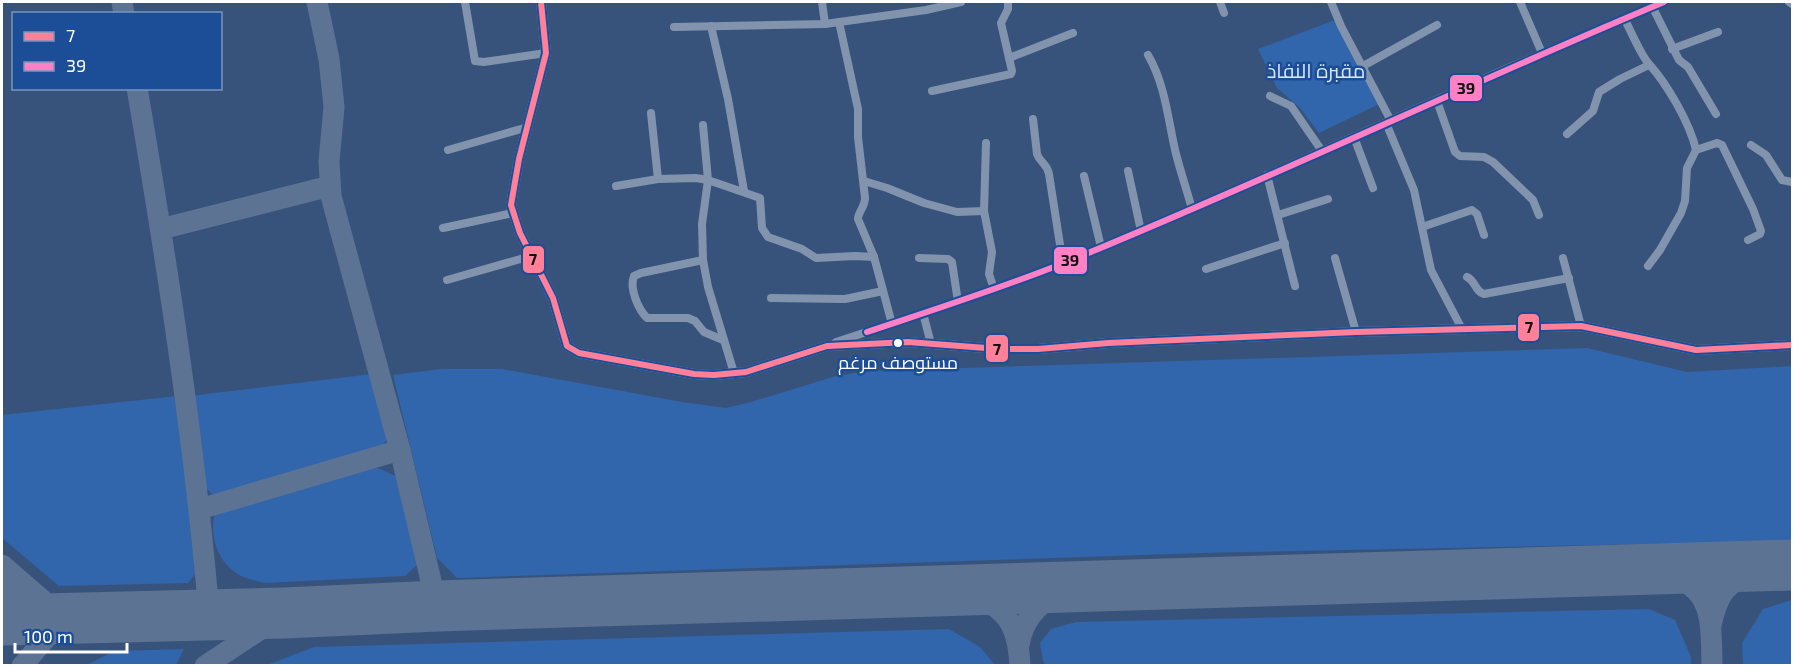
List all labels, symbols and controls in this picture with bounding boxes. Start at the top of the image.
legend [12,12,222,90]
text: 7 [66,24,75,46]
text: 39 [66,54,86,76]
park label: مقبرة النفاذ [1267,58,1365,83]
line badge: 39 [1449,74,1483,102]
text: 39 [1457,78,1475,97]
line badge: 7 [522,245,545,274]
line badge: 39 [1053,246,1088,275]
text: 7 [529,249,538,268]
text: 39 [1061,250,1079,269]
line badge: 7 [1517,313,1540,342]
text: 7 [1525,317,1534,336]
line badge: 7 [985,334,1009,363]
marker: مستوصف مرغم [892,337,904,349]
text: 7 [993,339,1002,358]
place label: مستوصف مرغم [838,351,958,375]
scale bar [15,616,128,654]
text: 100 m [24,625,73,647]

